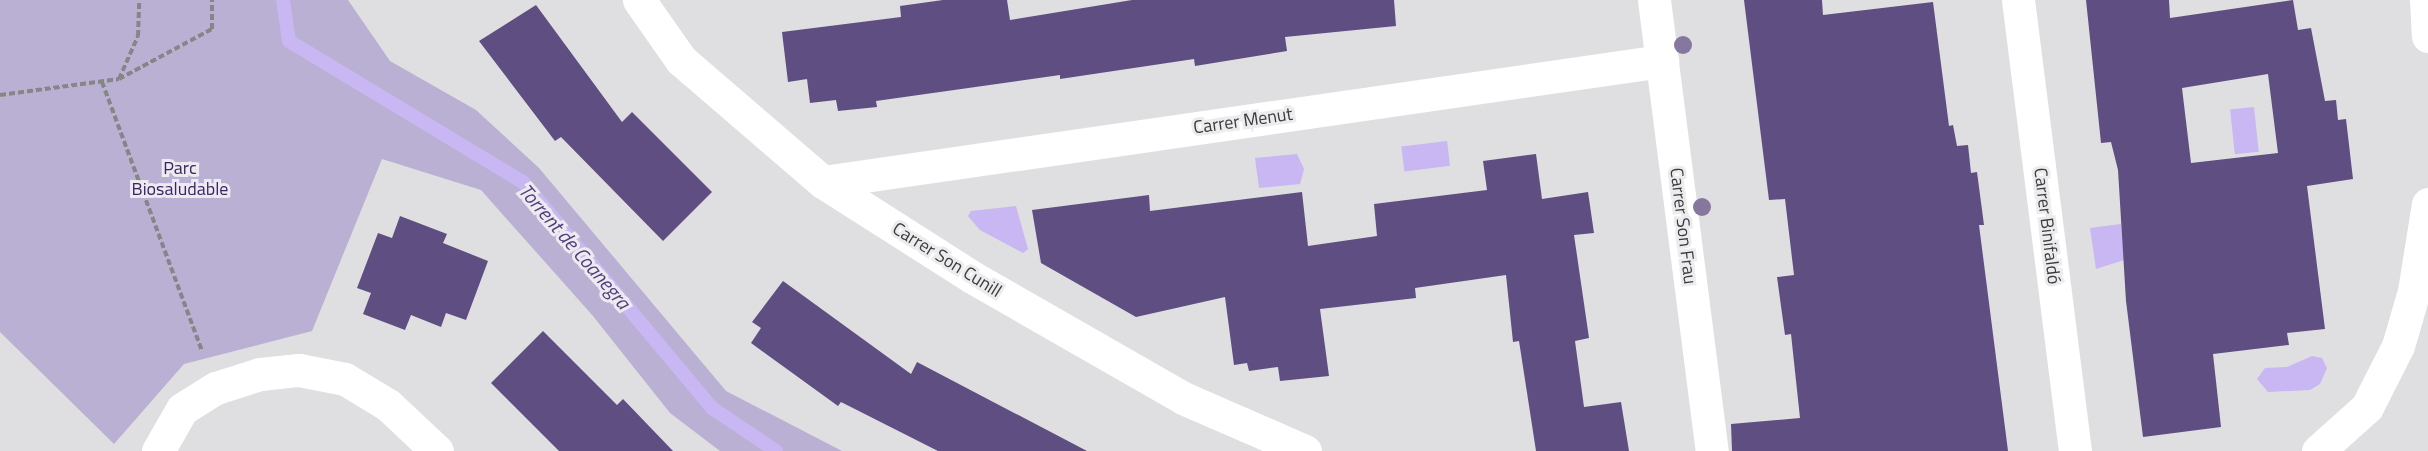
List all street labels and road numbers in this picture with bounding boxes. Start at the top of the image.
street label: Carrer Menut [1192,103,1294,139]
street label: Carrer Son Frau [1665,167,1701,285]
street label: Carrer Binifaldó [2029,167,2065,285]
street label: Carrer Son Cunill [889,218,1005,302]

